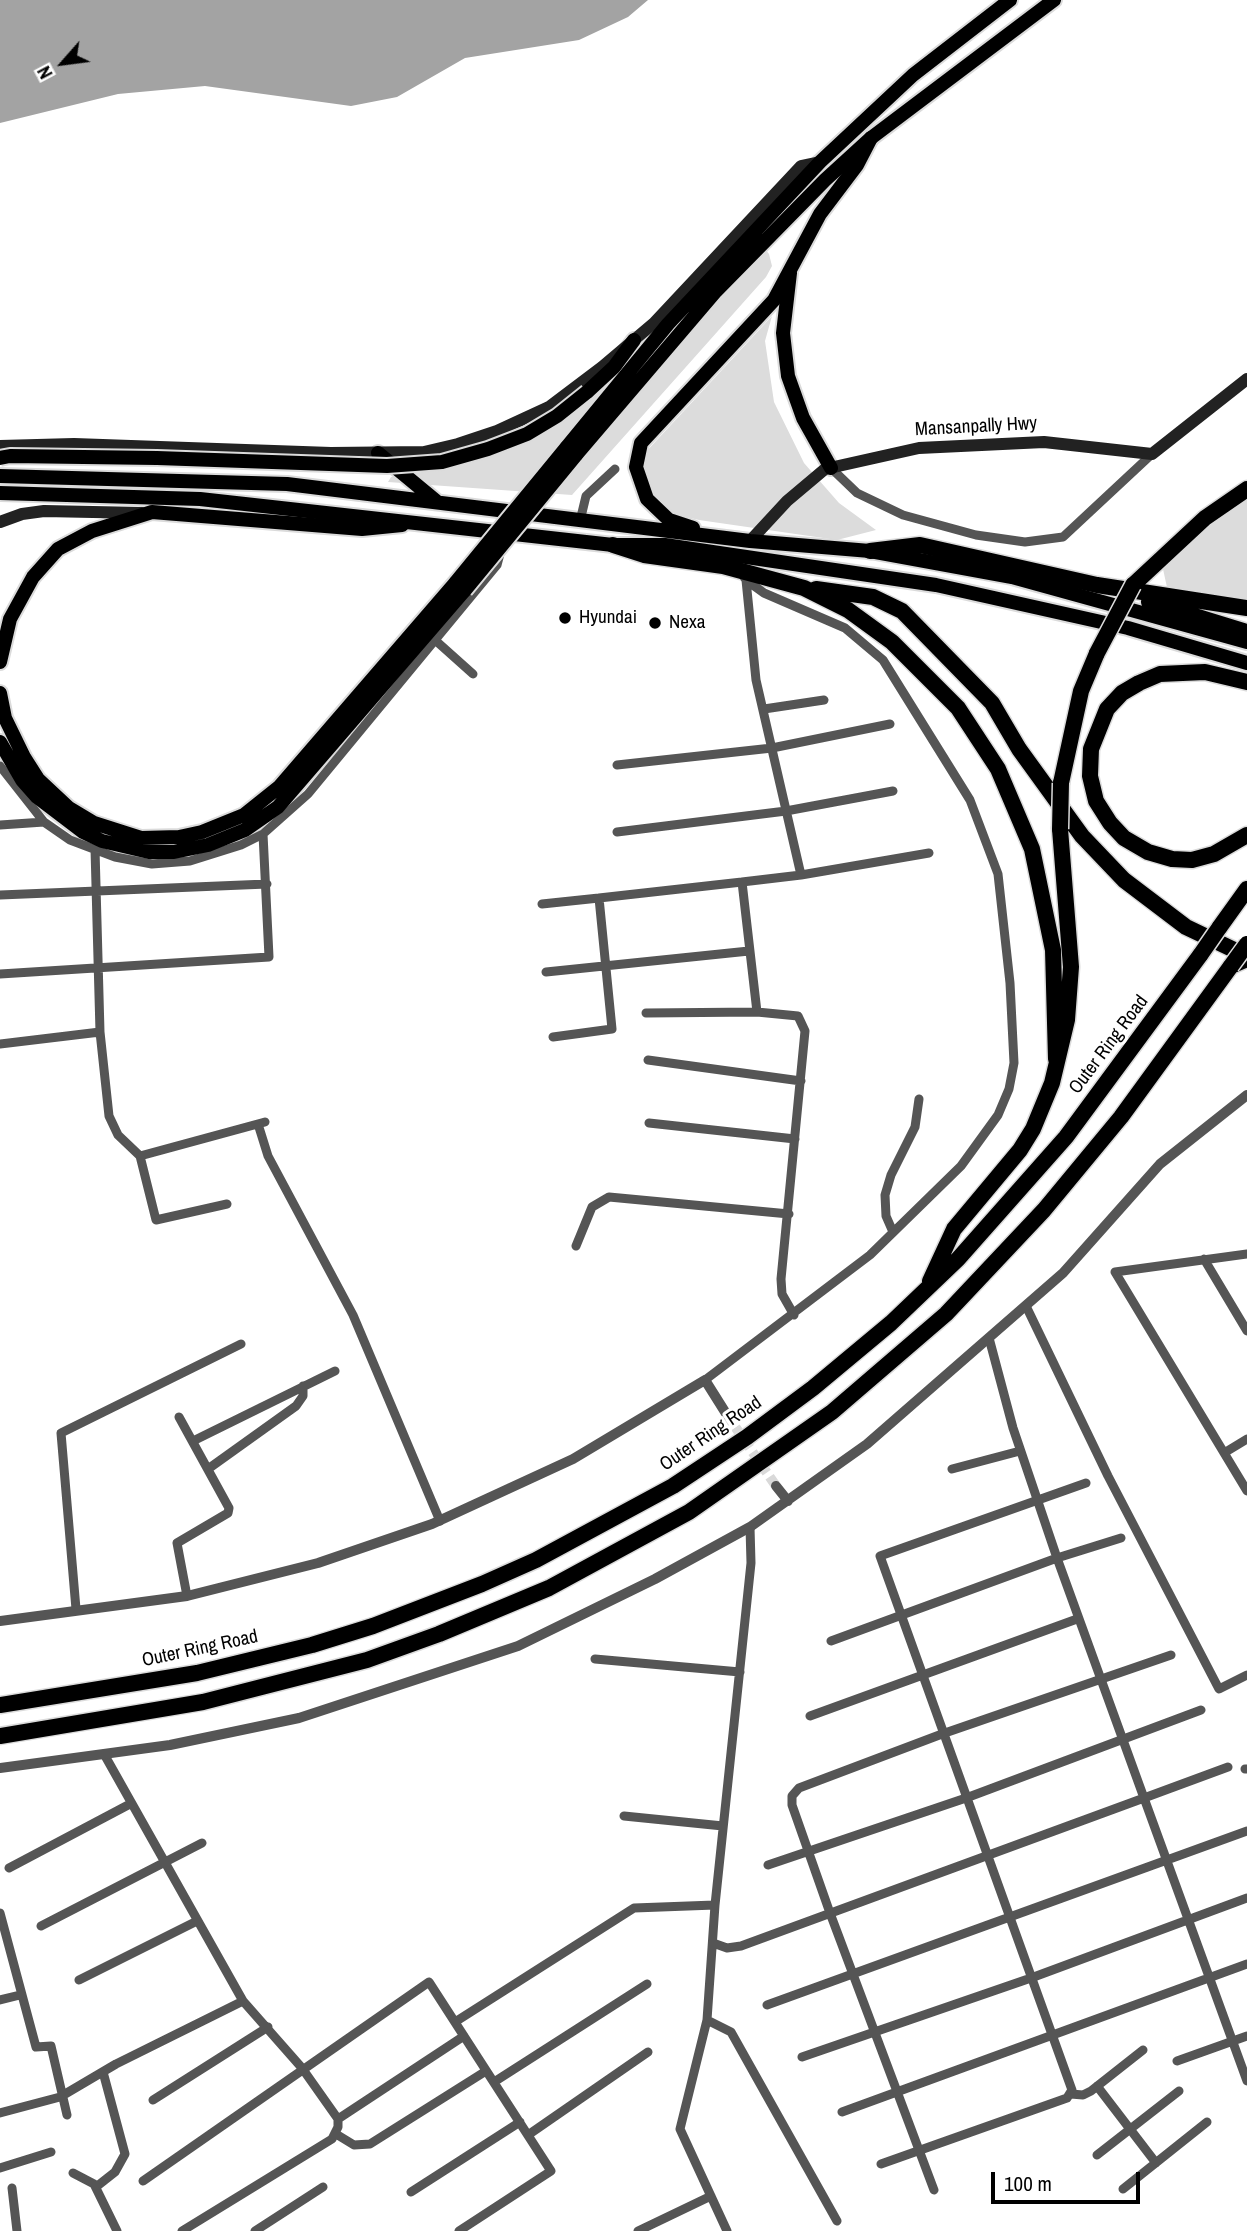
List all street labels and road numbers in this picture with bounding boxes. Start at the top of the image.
street label: Mansanpally Hwy [914,412,1038,442]
street label: Outer Ring Road [1064,991,1154,1099]
street label: Outer Ring Road [656,1392,766,1476]
street label: Outer Ring Road [140,1626,260,1672]

